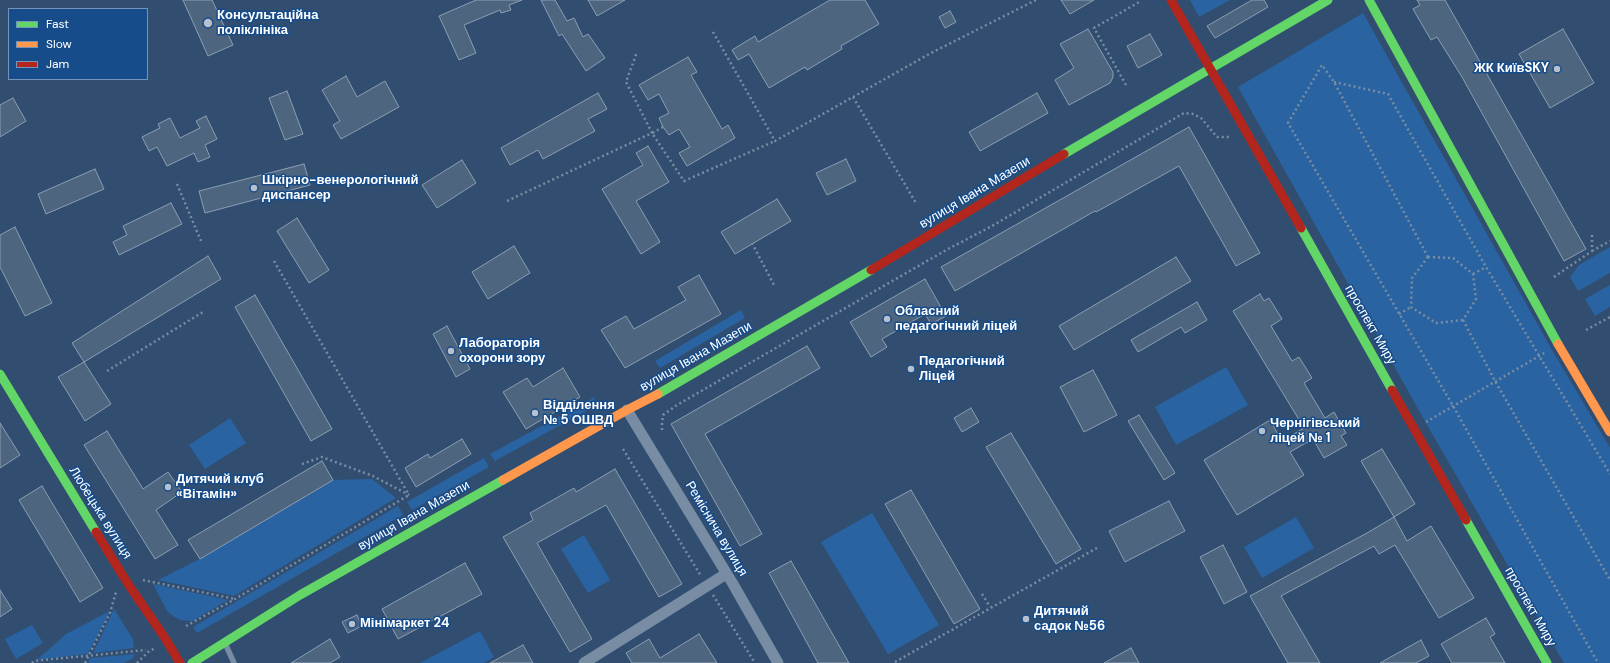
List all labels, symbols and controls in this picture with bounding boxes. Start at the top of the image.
legend [8,8,148,80]
place label: Консультаційна поліклініка [217,8,318,39]
text: Fast [46,16,69,32]
marker: Консультаційна поліклініка [202,17,214,29]
text: Slow [46,36,72,52]
text: Jam [46,56,69,72]
place label: ЖК КиївSKY [1474,61,1549,77]
marker: ЖК КиївSKY [1552,64,1562,74]
street label: вулиця Івана Мазепи [917,154,1033,232]
place label: Шкірно-венерологічний диспансер [262,173,419,204]
marker: Шкірно-венерологічний диспансер [249,183,259,193]
street label: проспект Миру [1341,282,1399,368]
place label: Обласний педагогічний ліцей [895,304,1017,335]
marker: Обласний педагогічний ліцей [882,314,892,324]
street label: вулиця Івана Мазепи [637,319,755,395]
place label: Лабораторія охорони зору [459,336,545,367]
marker: Лабораторія охорони зору [446,346,456,356]
place label: Педагогічний Ліцей [919,354,1005,385]
marker: Педагогічний Ліцей [906,364,916,374]
place label: Відділення № 5 ОШВД [543,398,615,429]
marker: Відділення № 5 ОШВД [530,408,540,418]
place label: Чернігівський ліцей № 1 [1270,416,1360,447]
marker: Чернігівський ліцей № 1 [1257,426,1267,436]
street label: Любецька вулиця [65,464,135,562]
place label: Дитячий клуб «Вітамін» [176,472,264,503]
street label: вулиця Івана Мазепи [355,478,473,554]
street label: Реміснича вулиця [682,479,750,579]
marker: Дитячий клуб «Вітамін» [163,482,173,492]
street label: проспект Миру [1501,564,1559,650]
place label: Дитячий садок №56 [1034,604,1105,635]
marker: Дитячий садок №56 [1021,614,1031,624]
place label: Мінімаркет 24 [360,616,449,632]
marker: Мінімаркет 24 [347,619,357,629]

